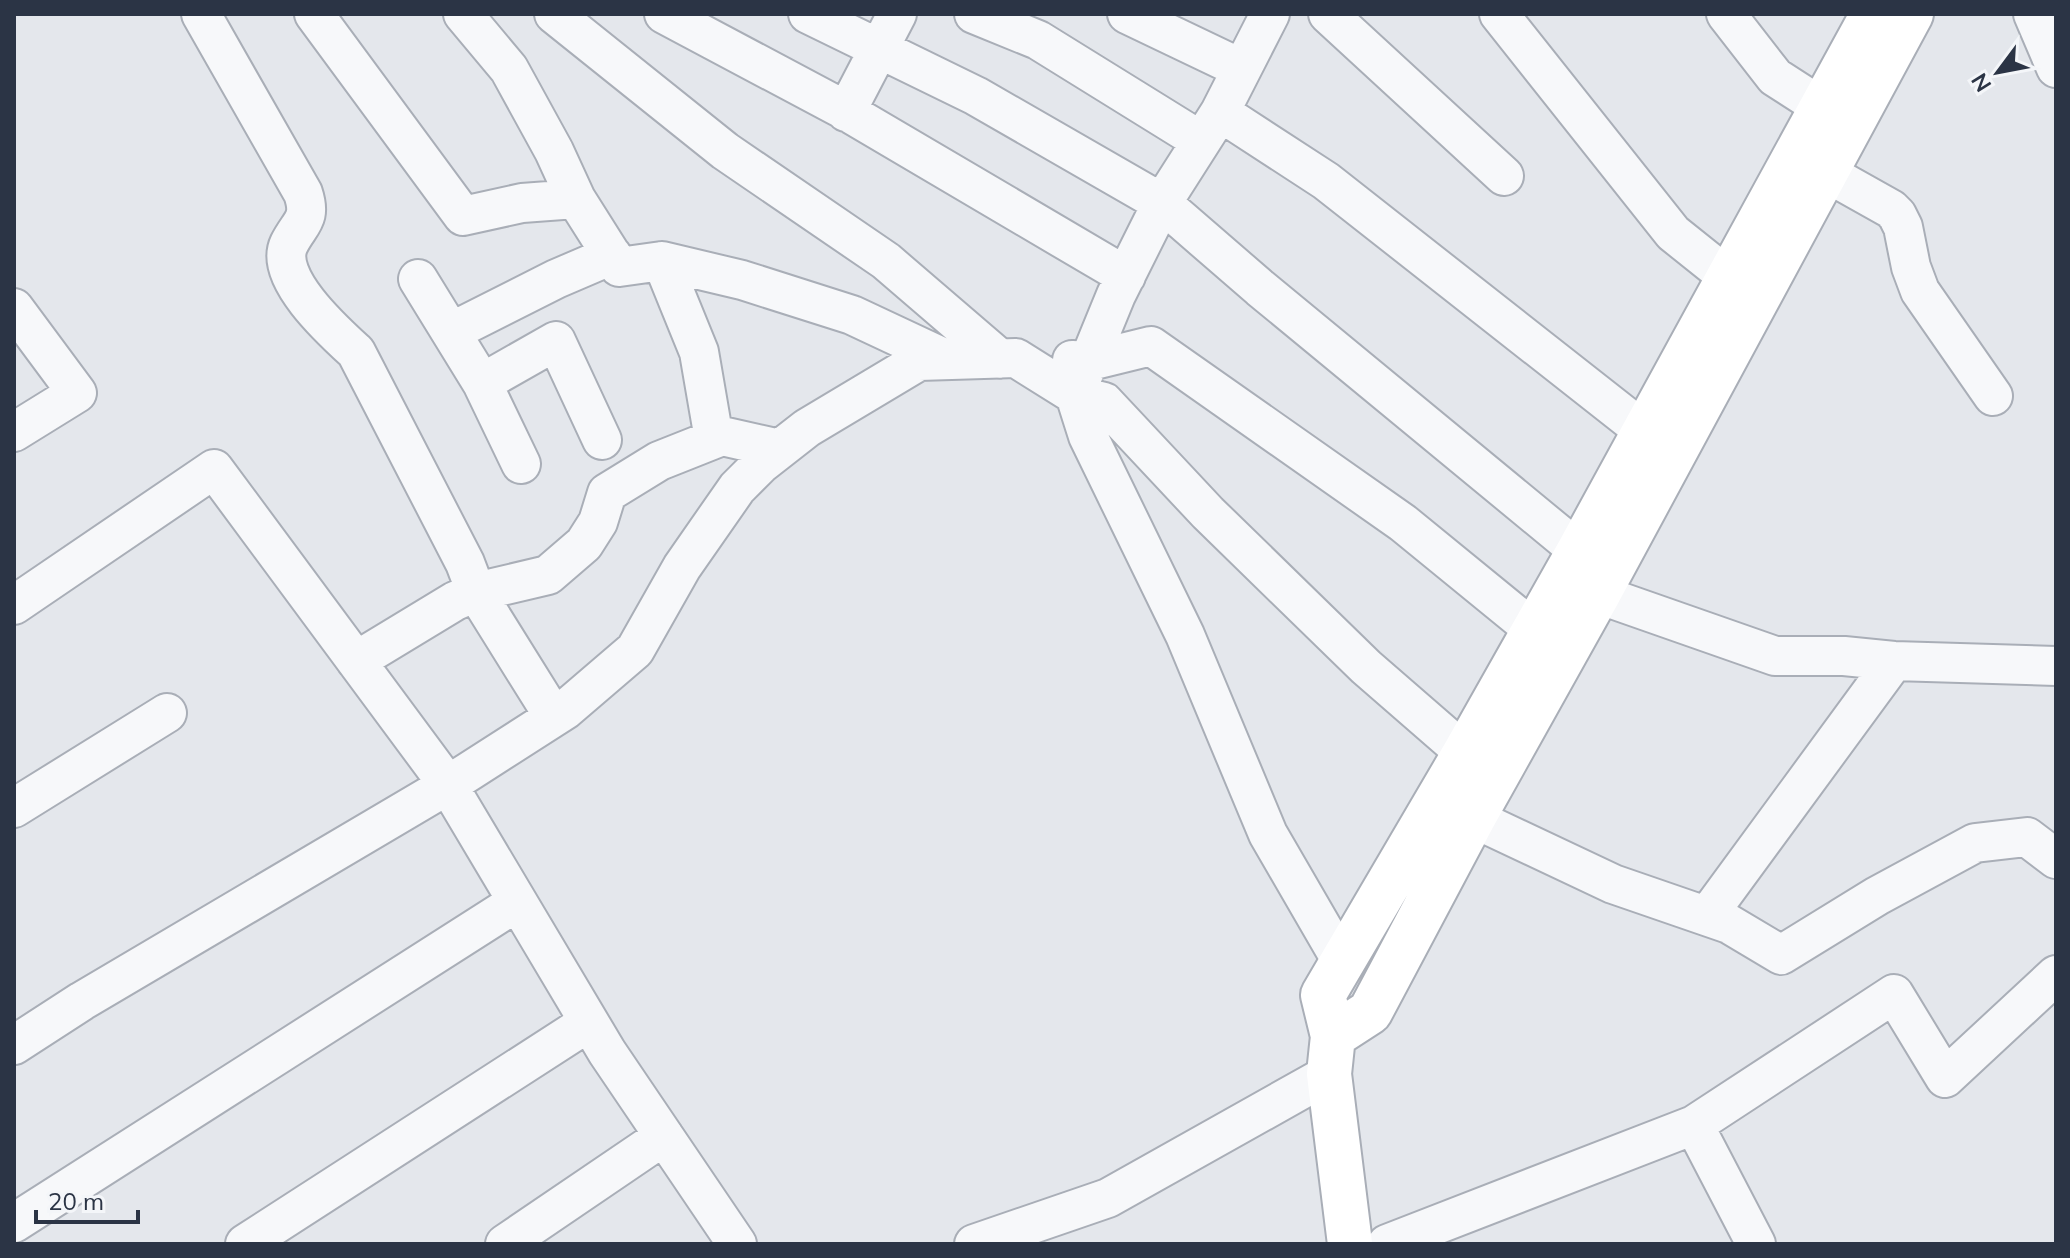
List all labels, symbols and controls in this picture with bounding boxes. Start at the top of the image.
north arrow [1958,32,2038,112]
text: N [1965,68,1997,97]
scale bar [36,1174,138,1224]
text: 20 m [48,1186,104,1216]

